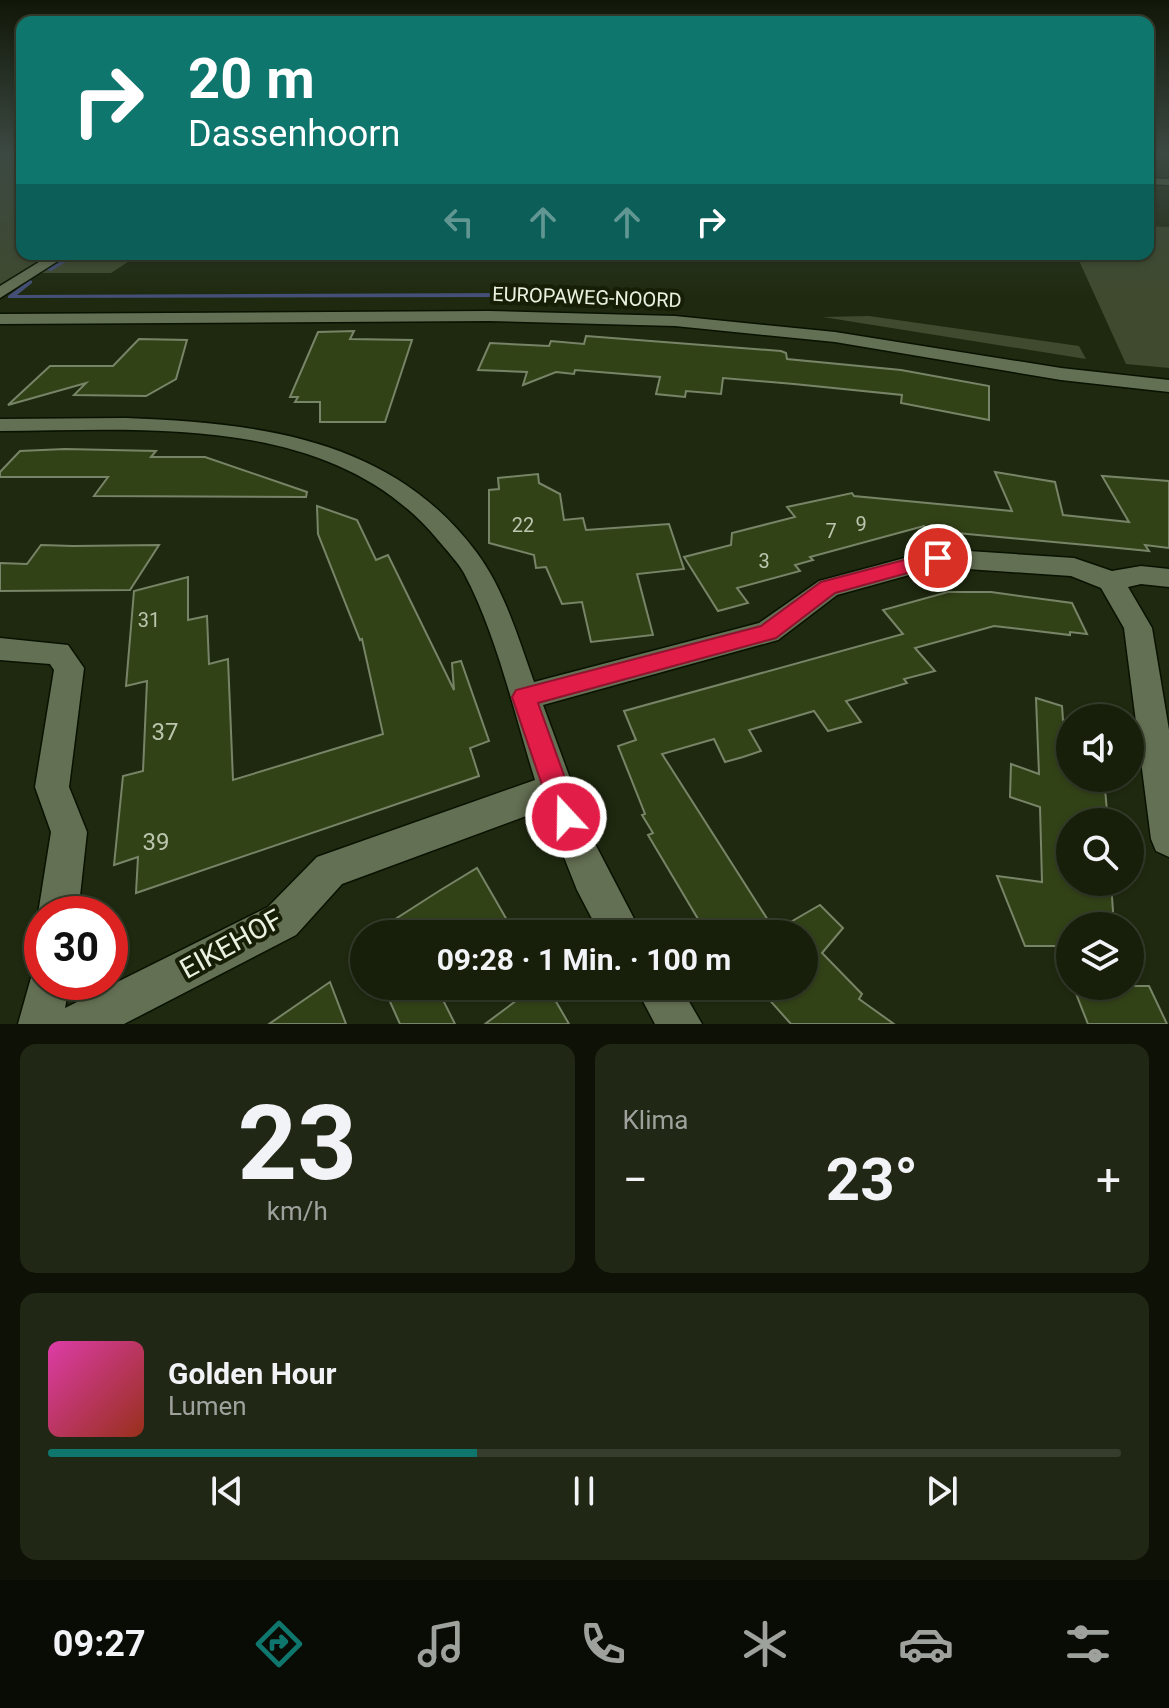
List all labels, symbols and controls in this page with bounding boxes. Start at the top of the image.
text: 20 m [188,46,315,112]
icon: right [56,48,160,152]
text: Dassenhoorn [188,113,400,155]
icon: left [437,200,481,244]
icon: ahead [521,200,565,244]
icon: ahead [605,200,649,244]
icon: right [689,200,733,244]
street label: EUROPAWEG-NOORD [492,282,682,312]
house number: 9 [855,512,867,536]
house number: 22 [512,513,534,537]
house number: 7 [825,519,837,543]
pin [904,524,972,592]
icon: arrive [916,536,960,580]
house number: 3 [758,549,770,573]
house number: 31 [138,608,160,632]
map controls [1056,704,1144,1000]
button: sound [1056,704,1144,792]
house number: 37 [152,718,178,746]
position arrow [524,775,608,859]
button: search [1056,808,1144,896]
house number: 39 [143,828,169,856]
speed limit sign: 30 [24,896,128,1000]
street label: EIKEHOF [174,902,288,986]
button: layers [1056,912,1144,1000]
text: 09:28 · 1 Min. · 100 m [437,942,731,977]
text: 23 [238,1083,357,1204]
text: Klima [623,1105,688,1135]
text: 23° [826,1144,918,1215]
text: − [623,1154,648,1206]
text: + [1096,1154,1121,1206]
text: km/h [267,1196,328,1226]
text: Golden Hour [168,1356,337,1391]
text: Lumen [168,1391,247,1421]
icon: previous [205,1469,249,1513]
icon: pause [562,1469,606,1513]
icon: next [920,1469,964,1513]
icon: directions [251,1616,307,1672]
icon: music [413,1616,469,1672]
icon: phone [575,1616,631,1672]
icon: climate [737,1616,793,1672]
icon: car [898,1616,954,1672]
icon: filters [1060,1616,1116,1672]
text: 09:27 [53,1623,146,1665]

